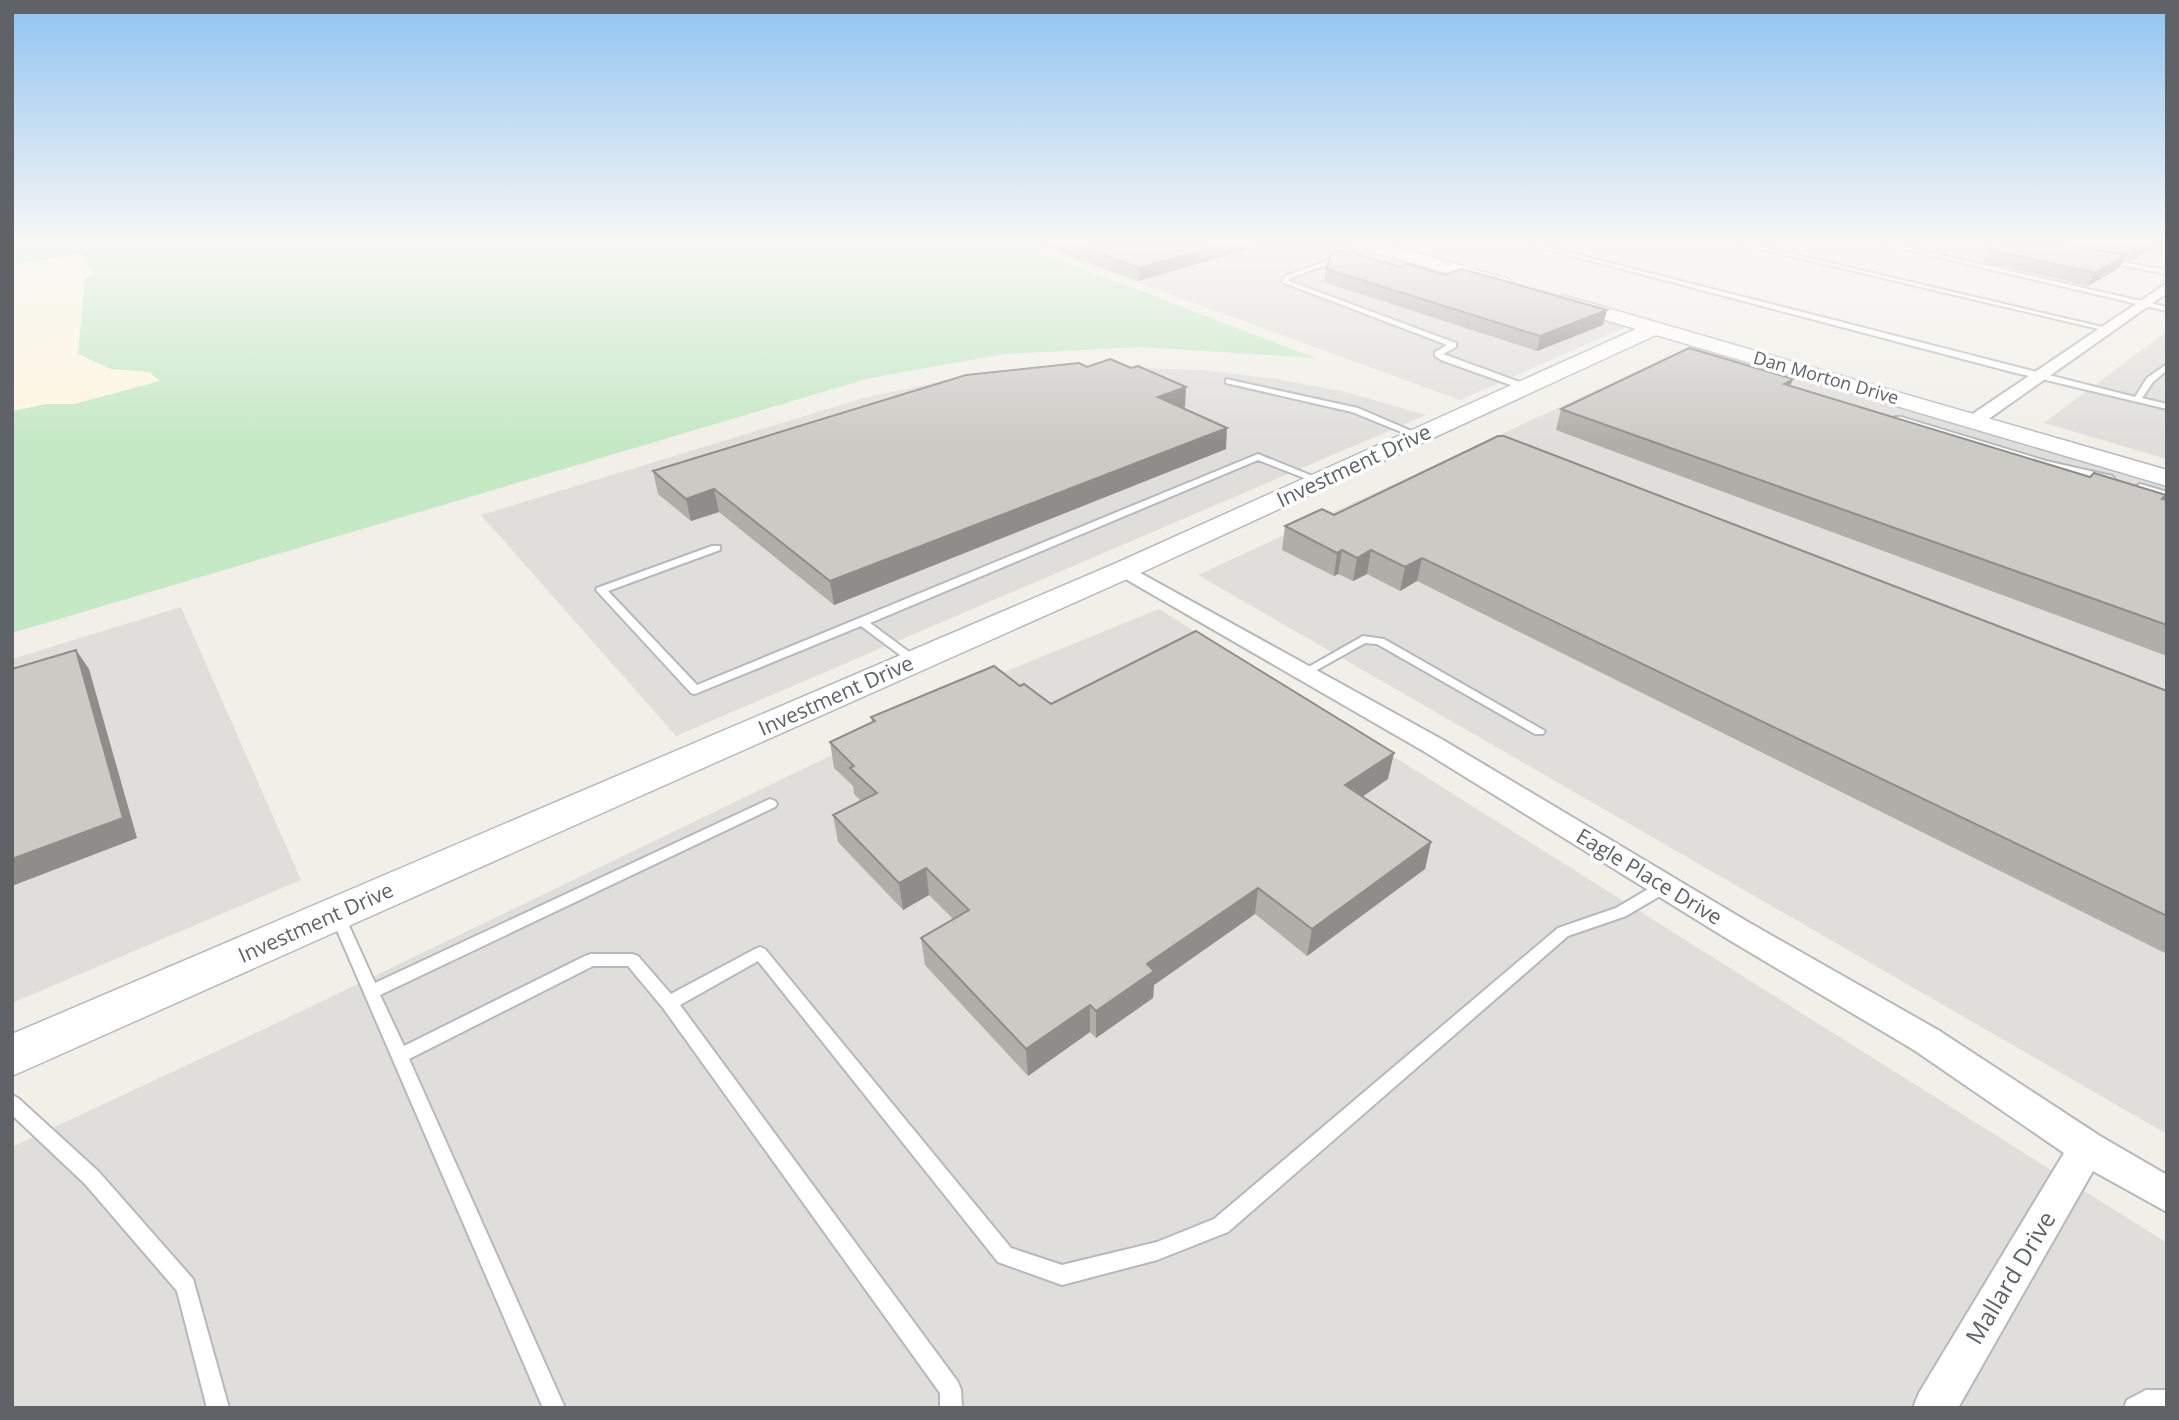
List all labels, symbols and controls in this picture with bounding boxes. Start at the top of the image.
street label: Dan Morton Drive [1751,345,1902,409]
street label: Investment Drive [1272,417,1435,513]
street label: Investment Drive [754,648,918,742]
street label: Eagle Place Drive [1571,821,1728,931]
street label: Investment Drive [234,875,398,969]
street label: Mallard Drive [1957,1205,2062,1350]

